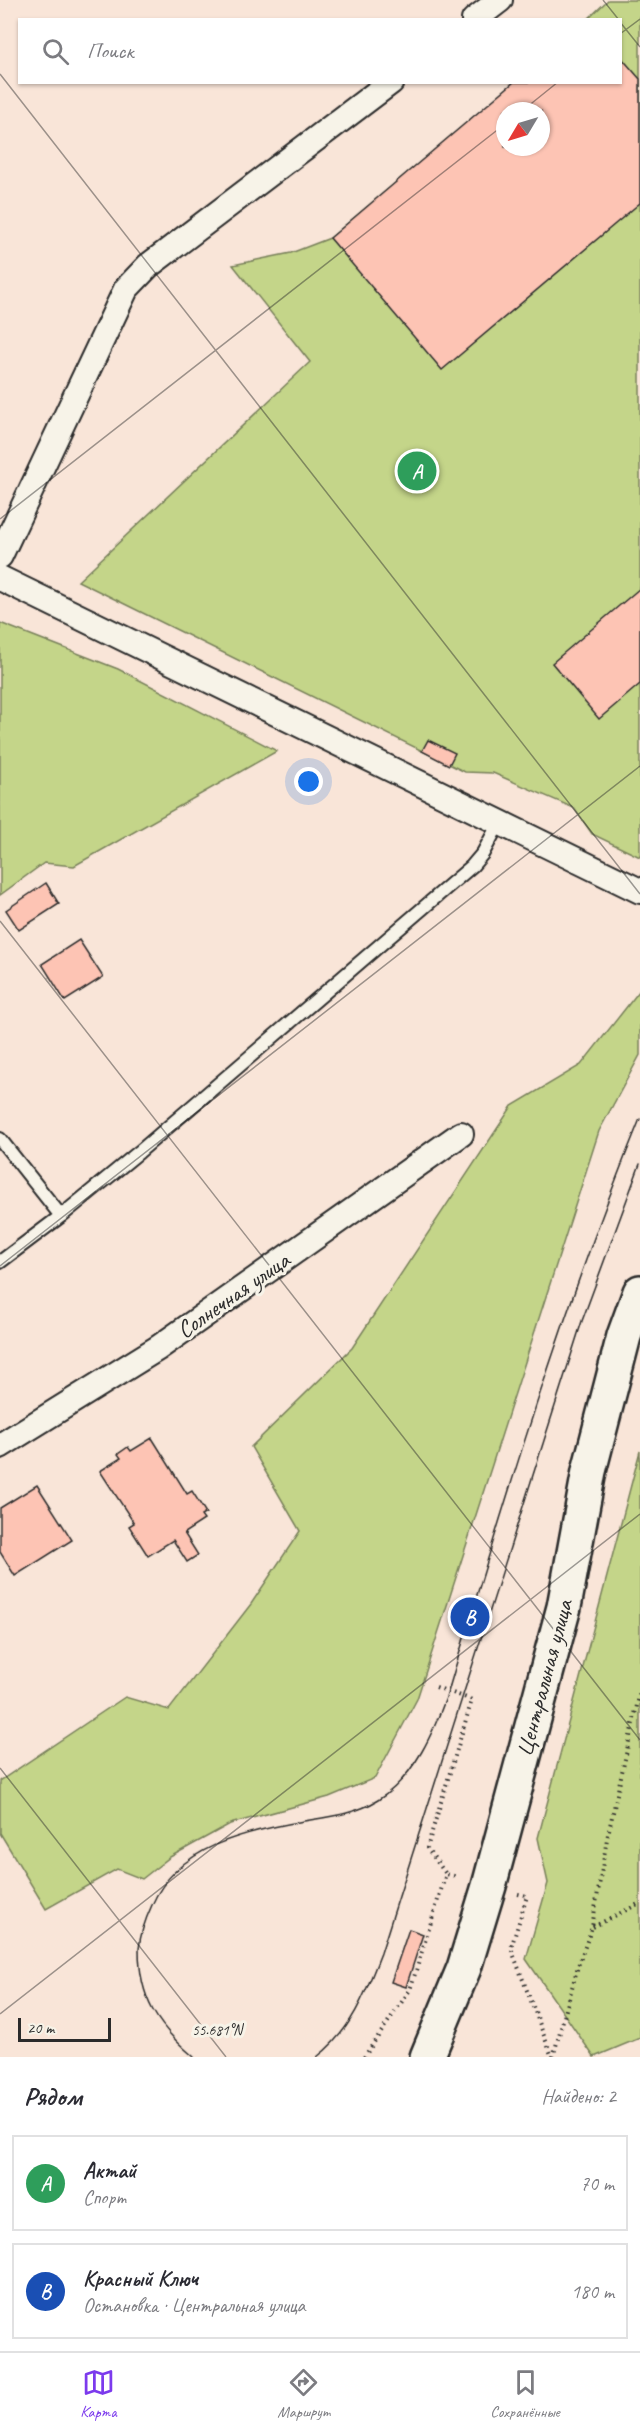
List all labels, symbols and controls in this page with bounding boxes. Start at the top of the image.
search box [18,18,622,84]
icon: search [39,35,72,68]
text: Поиск [87,37,133,65]
north arrow [496,102,550,156]
pin: A [398,448,436,494]
your location [294,767,323,796]
street label: Солнечная улица [171,1244,296,1345]
pin: B [450,1594,490,1640]
street label: Центральная улица [509,1595,580,1760]
scale bar [18,2015,111,2042]
text: 20 m [27,2018,54,2038]
text: 55.681°N [192,2021,245,2040]
text: Рядом [24,2080,82,2113]
text: Найдено: 2 [541,2084,616,2109]
text: Актай [83,2157,136,2185]
text: A [40,2171,51,2196]
text: 70 m [580,2171,614,2196]
text: Спорт [83,2185,126,2210]
text: Красный Ключ [83,2265,198,2293]
text: B [40,2279,51,2304]
text: 180 m [571,2279,614,2304]
text: Остановка · Центральная улица [83,2293,305,2318]
tab: Карта [80,2366,117,2422]
tab: Маршрут [277,2366,330,2422]
tab: Сохранённые [490,2366,560,2422]

